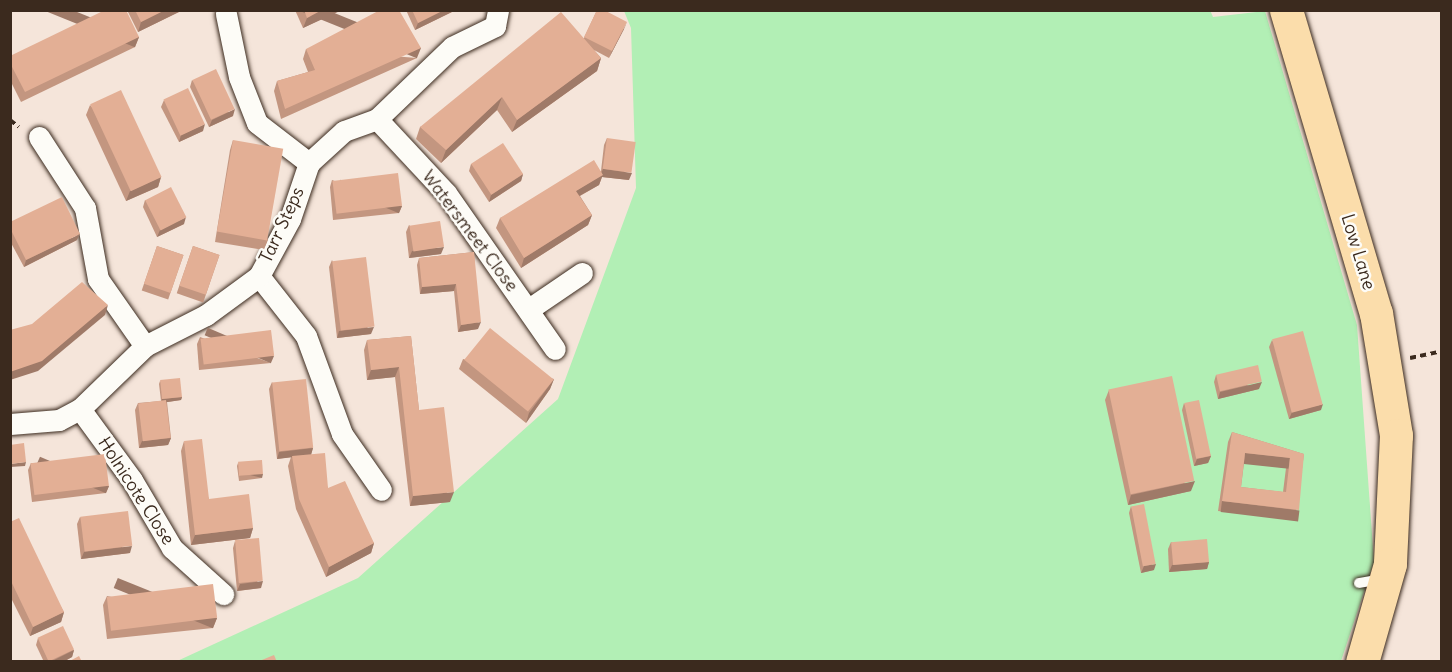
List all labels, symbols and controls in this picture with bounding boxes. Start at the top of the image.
street label: Watersmeet Close [417,166,523,296]
street label: Tarr Steps [255,184,309,266]
street label: Low Lane [1336,211,1380,293]
street label: Holnicote Close [93,433,179,549]

